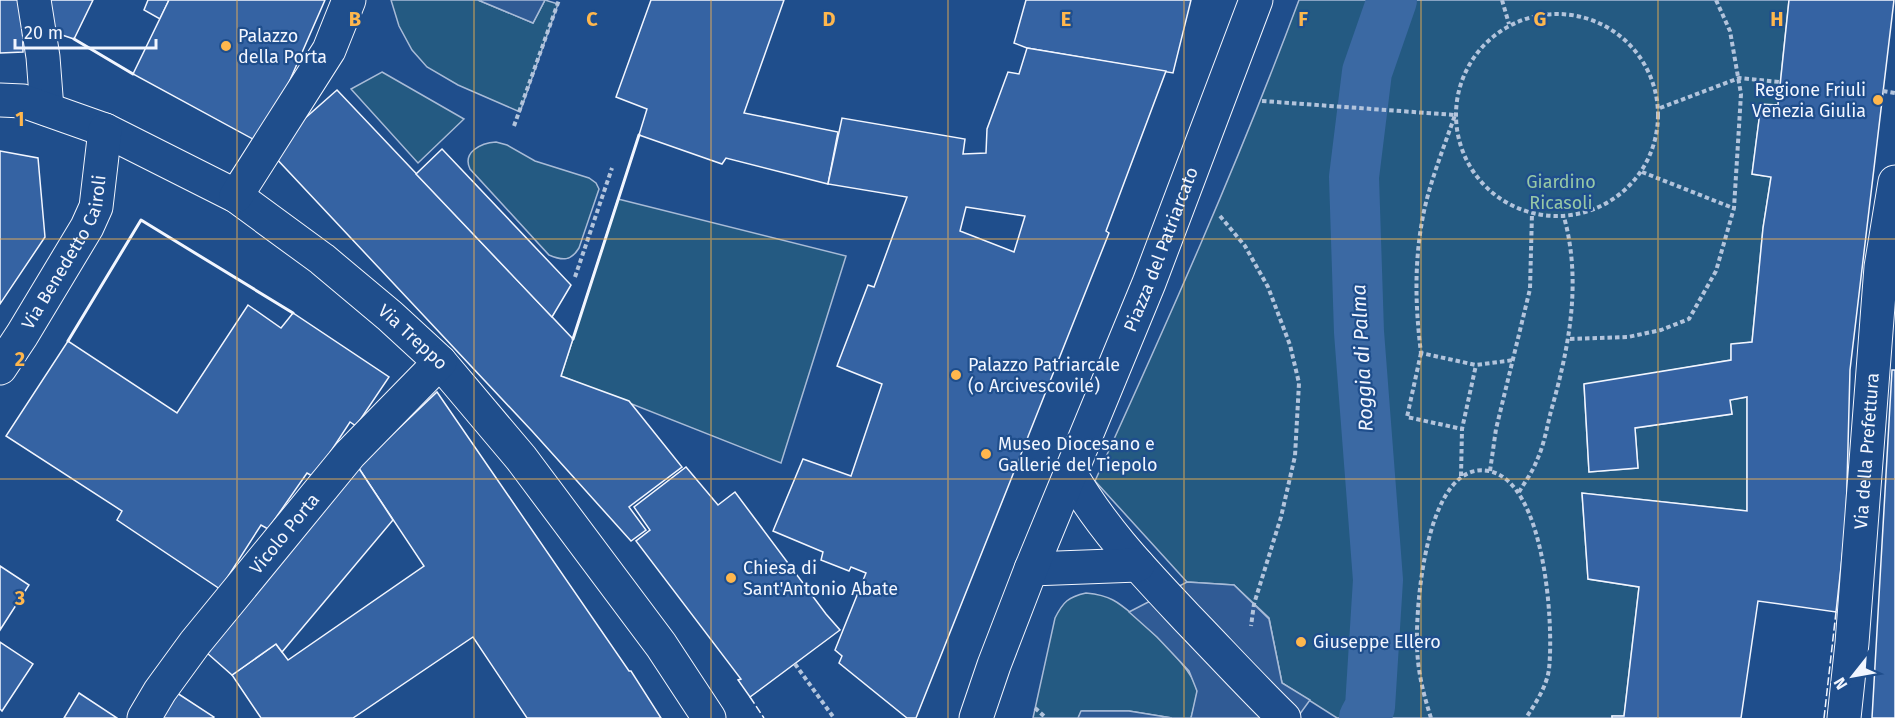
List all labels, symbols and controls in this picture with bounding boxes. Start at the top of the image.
text: B [349,7,361,31]
text: C [586,7,598,31]
text: D [822,7,836,31]
text: E [1061,7,1071,31]
text: F [1298,7,1308,31]
text: G [1534,7,1546,31]
text: H [1770,7,1784,31]
scale bar [15,12,156,50]
text: 20 m [24,22,63,44]
place label: Palazzo della Porta [238,25,327,68]
marker: Palazzo della Porta [219,39,233,53]
place label: Regione Friuli Venezia Giulia [1752,79,1866,122]
marker: Regione Friuli Venezia Giulia [1871,93,1885,107]
text: 1 [15,107,25,131]
street label: Piazza del Patriarcato [1119,164,1203,335]
park label: Giardino Ricasoli [1526,171,1596,214]
street label: Via Benedetto Cairoli [17,174,111,333]
water label: Roggia di Palma [1346,284,1378,432]
street label: Via Treppo [373,300,452,374]
text: 2 [15,347,25,371]
place label: Palazzo Patriarcale (o Arcivescovile) [968,354,1120,397]
marker: Palazzo Patriarcale (o Arcivescovile) [949,368,963,382]
street label: Via della Prefettura [1850,372,1884,530]
place label: Museo Diocesano e Gallerie del Tiepolo [998,433,1158,476]
marker: Museo Diocesano e Gallerie del Tiepolo [979,447,993,461]
street label: Vicolo Porta [245,489,324,579]
place label: Chiesa di Sant'Antonio Abate [743,557,898,600]
marker: Chiesa di Sant'Antonio Abate [724,571,738,585]
text: 3 [14,586,25,610]
place label: Giuseppe Ellero [1313,631,1441,653]
marker: Giuseppe Ellero [1294,635,1308,649]
north arrow [1823,646,1883,706]
text: N [1830,674,1851,693]

